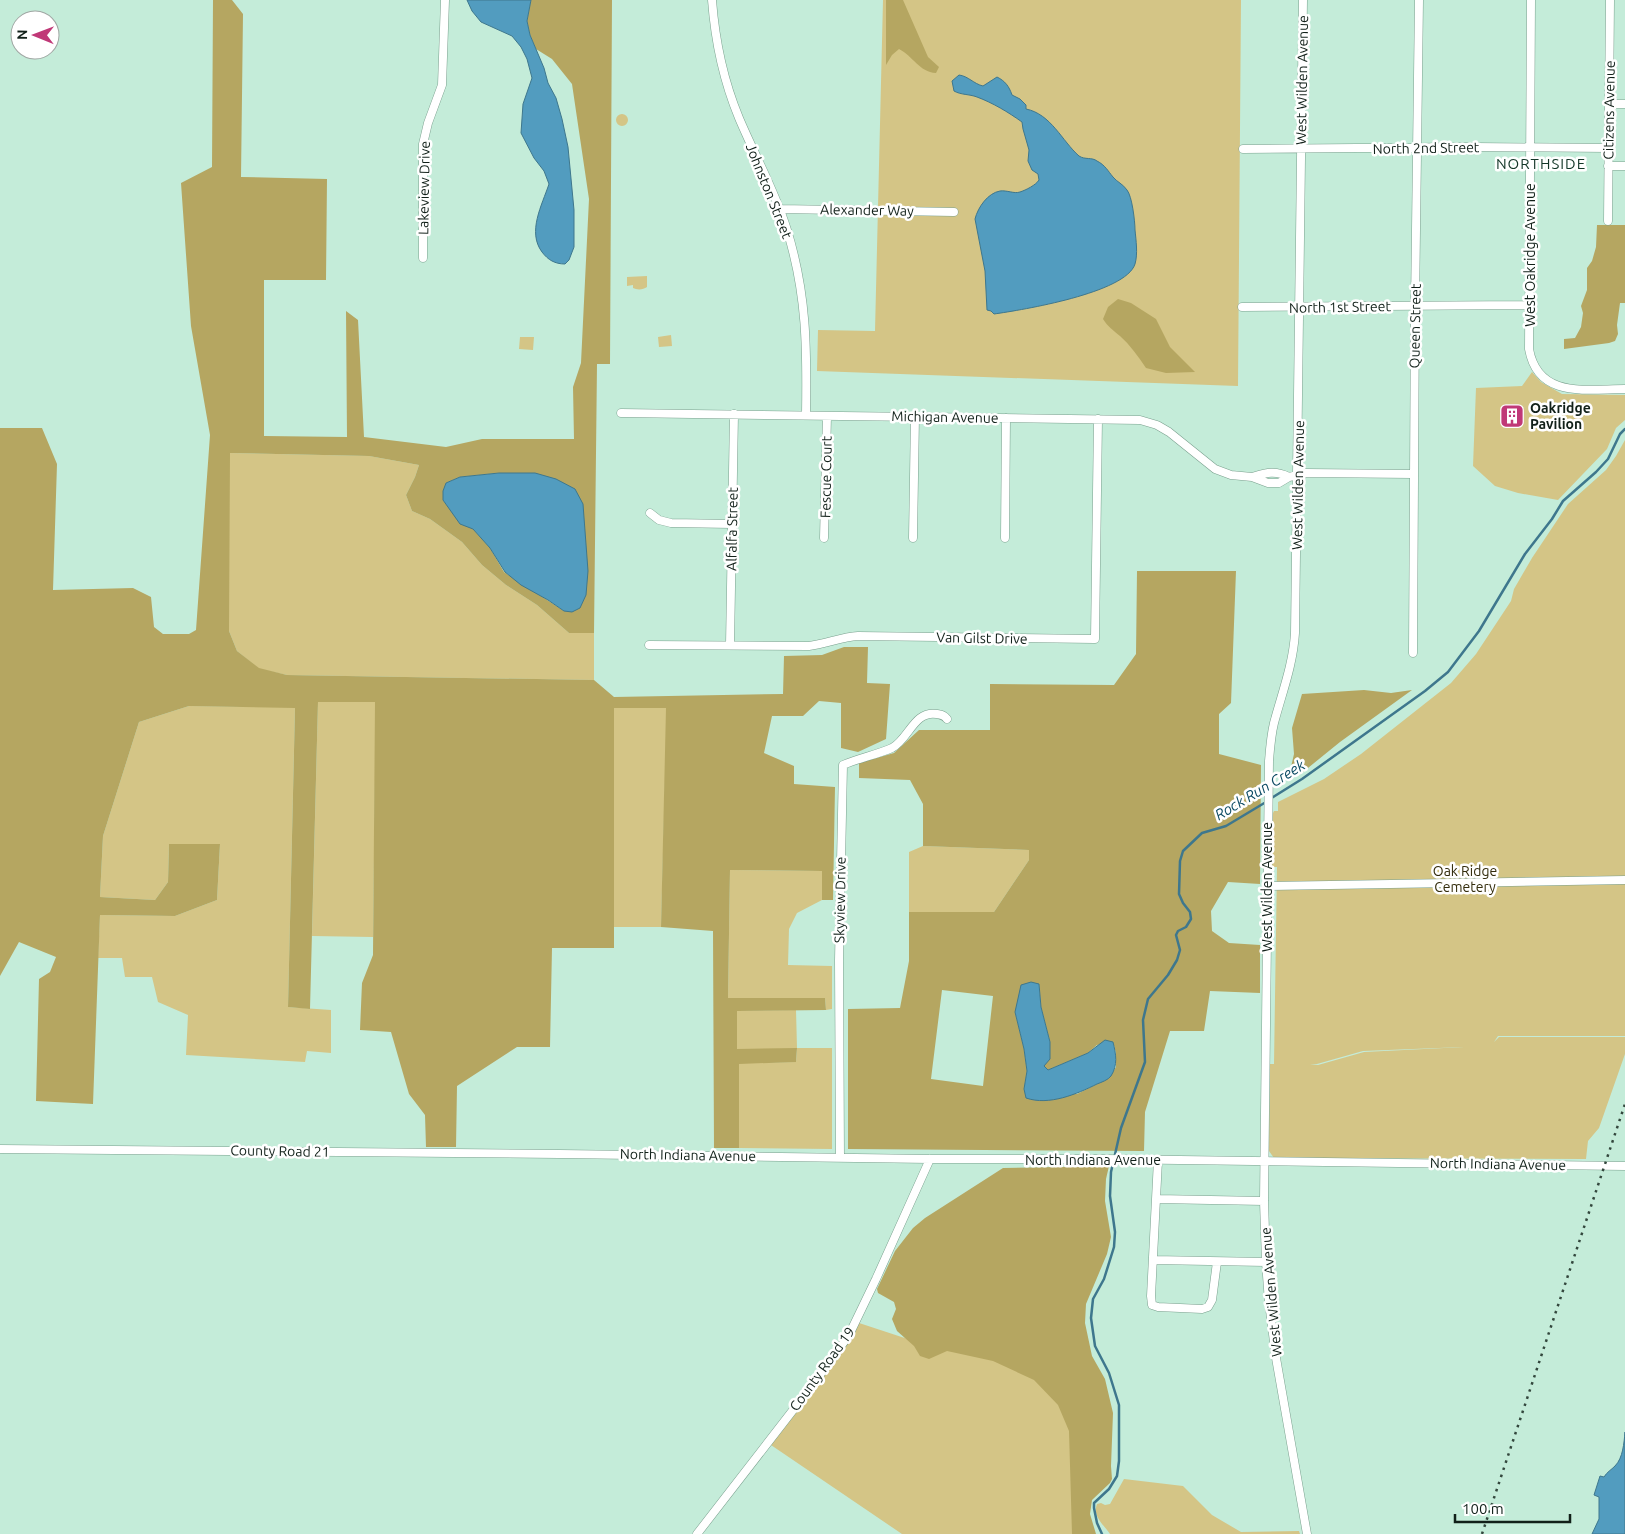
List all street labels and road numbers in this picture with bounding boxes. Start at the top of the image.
street label: West Wilden Avenue [1293,15,1311,145]
street label: Citizens Avenue [1600,60,1618,160]
street label: North 2nd Street [1373,139,1480,157]
street label: Lakeview Drive [415,141,433,235]
street label: Johnston Street [743,141,796,241]
street label: West Oakridge Avenue [1522,183,1538,327]
street label: Alexander Way [820,201,914,219]
street label: Queen Street [1406,283,1424,368]
street label: North 1st Street [1289,298,1392,316]
street label: Michigan Avenue [891,408,999,426]
street label: West Wilden Avenue [1289,420,1307,550]
street label: Fescue Court [817,435,835,518]
street label: Alfalfa Street [723,486,741,571]
street label: Van Gilst Drive [936,629,1028,647]
street label: West Wilden Avenue [1259,822,1275,952]
street label: Skyview Drive [831,857,849,943]
street label: County Road 21 [230,1142,330,1160]
street label: North Indiana Avenue [620,1146,756,1164]
street label: North Indiana Avenue [1025,1152,1161,1168]
street label: North Indiana Avenue [1430,1155,1566,1173]
street label: West Wilden Avenue [1257,1227,1285,1357]
street label: County Road 19 [786,1324,858,1414]

